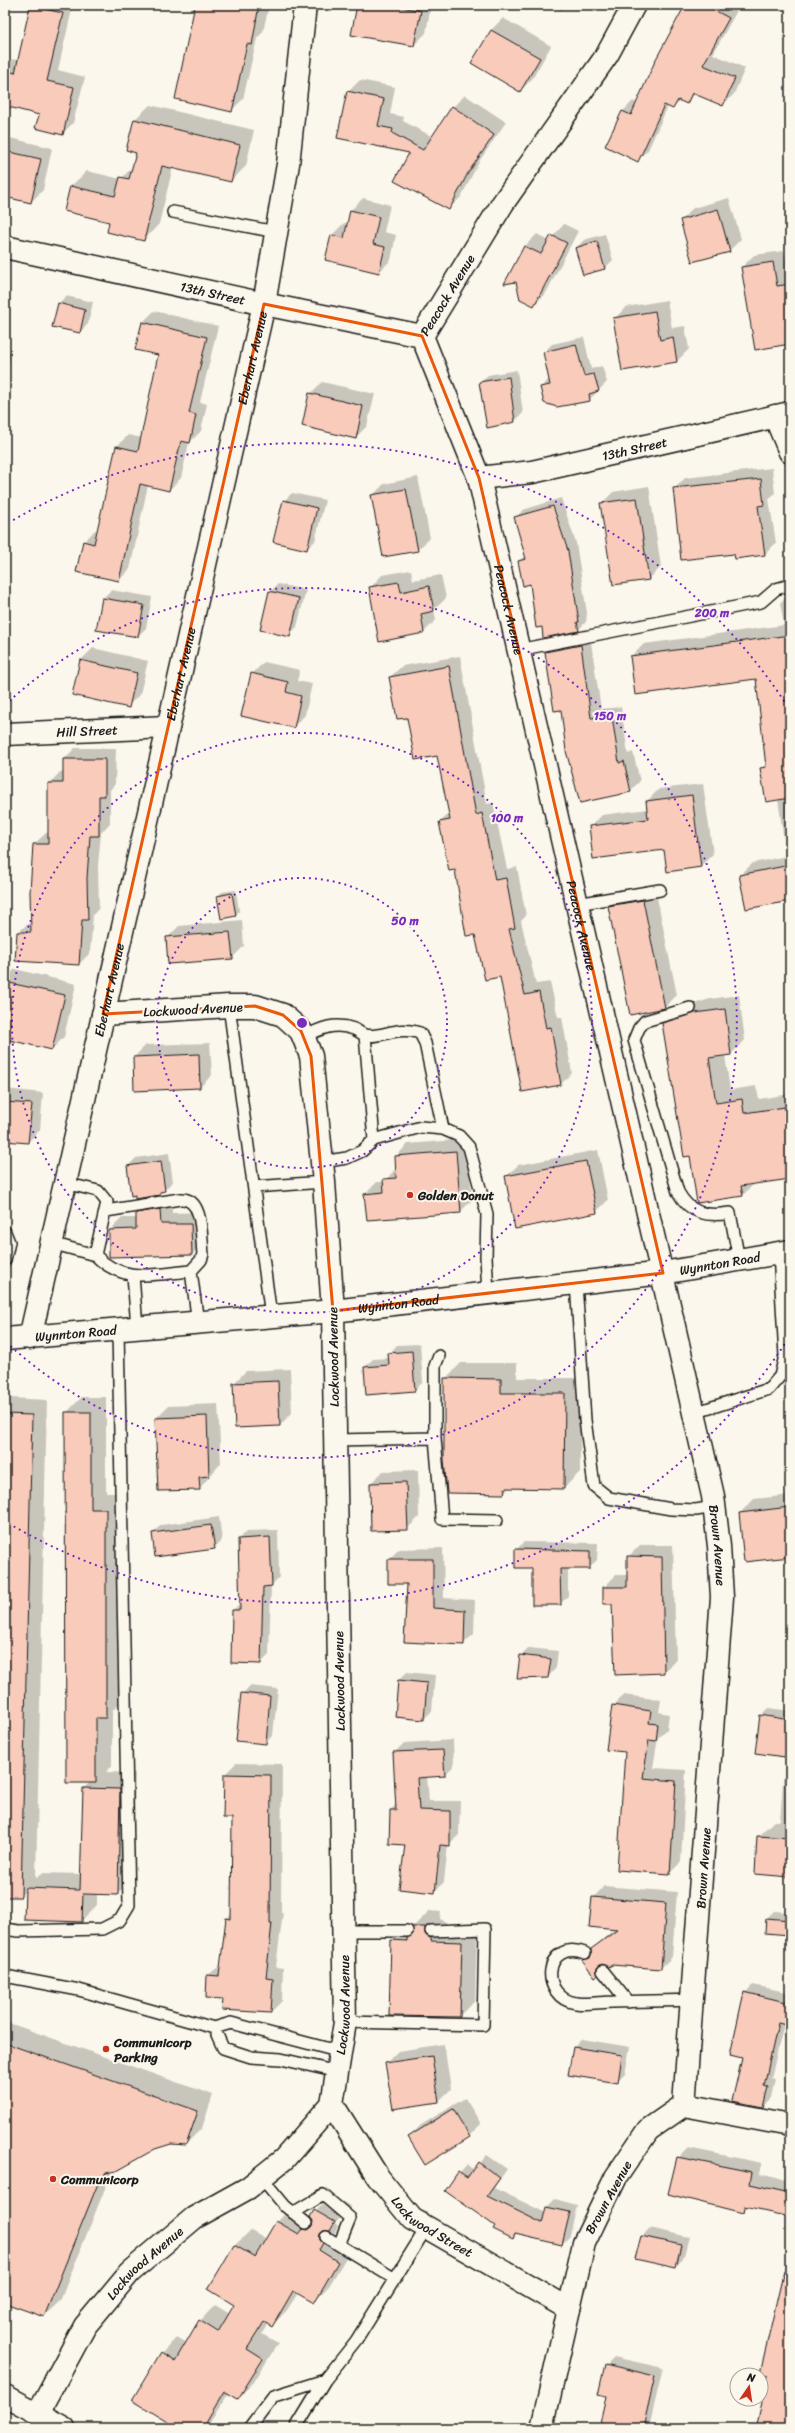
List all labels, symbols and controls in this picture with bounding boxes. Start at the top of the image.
street label: Peacock Avenue [414,250,481,341]
street label: 13th Street [178,275,248,312]
street label: Eberhart Avenue [231,308,274,407]
street label: 13th Street [600,430,670,468]
street label: Peacock Avenue [487,562,530,657]
text: 200 m [694,602,730,624]
street label: Eberhart Avenue [159,624,203,723]
text: 150 m [594,705,627,727]
street label: Hill Street [56,718,118,744]
text: 100 m [491,807,524,829]
street label: Peacock Avenue [560,878,603,973]
text: 50 m [391,910,419,932]
street label: Eberhart Avenue [88,940,131,1039]
street label: Lockwood Avenue [143,995,243,1024]
centre of rings [295,1016,309,1030]
place label: Golden Donut [417,1184,495,1207]
marker: Golden Donut [405,1190,415,1200]
street label: Wynnton Road [678,1245,763,1282]
street label: Wynnton Road [357,1288,441,1320]
street label: Lockwood Avenue [321,1307,346,1407]
street label: Wynnton Road [34,1318,118,1348]
street label: Brown Avenue [702,1503,732,1587]
street label: Lockwood Avenue [327,1631,352,1731]
street label: Brown Avenue [689,1826,718,1909]
street label: Lockwood Avenue [329,1955,357,2056]
place label: Communicorp Parking [113,2031,192,2069]
marker: Communicorp Parking [101,2044,111,2054]
street label: Brown Avenue [579,2156,638,2238]
place label: Communicorp [60,2168,139,2191]
marker: Communicorp [48,2174,58,2184]
street label: Lockwood Street [385,2191,478,2264]
street label: Lockwood Avenue [100,2221,189,2305]
north arrow [729,2367,769,2407]
text: N [744,2367,757,2388]

